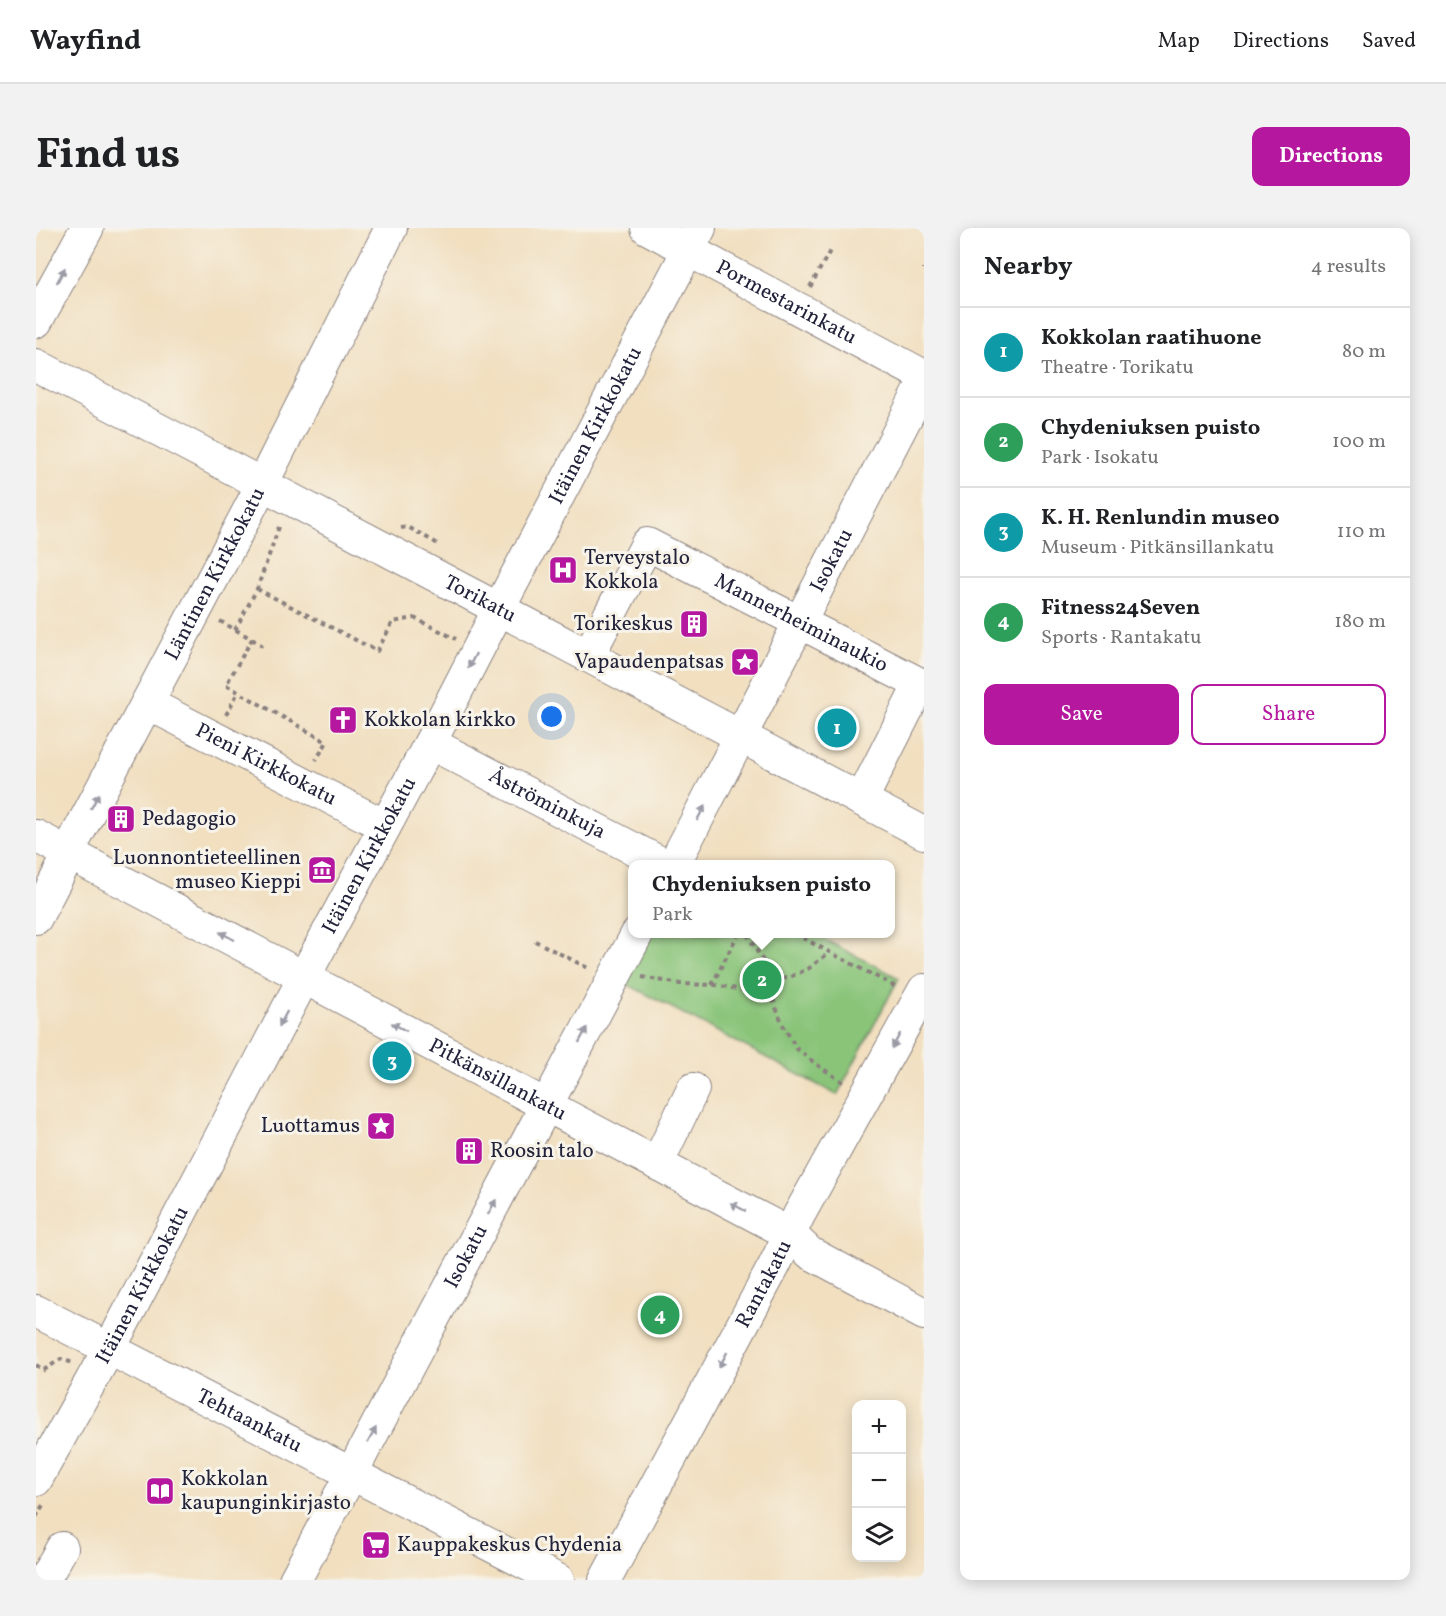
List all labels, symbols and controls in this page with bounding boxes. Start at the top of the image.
text: Wayfind [30,22,141,61]
text: Map [1158,27,1200,56]
text: Directions [1233,27,1329,56]
text: Saved [1362,27,1416,56]
text: Find us [36,127,180,186]
button: Directions [1252,127,1410,186]
text: Nearby [984,249,1073,285]
street label: Pormestarinkatu [711,253,862,352]
text: 4 results [1311,253,1386,281]
one-way arrow [56,266,66,283]
text: Kokkolan raatihuone [1041,323,1261,354]
text: 1 [999,338,1008,366]
text: 80 m [1342,338,1386,366]
street label: Itäinen Kirkkokatu [542,341,649,509]
text: Theatre · Torikatu [1041,354,1194,382]
text: Chydeniuksen puisto [1041,413,1260,444]
text: 2 [998,428,1009,456]
text: 100 m [1332,428,1386,456]
text: Park · Isokatu [1041,444,1159,472]
street label: Läntinen Kirkkokatu [158,483,272,665]
text: K. H. Renlundin museo [1041,503,1280,534]
text: 3 [998,518,1009,546]
text: 110 m [1337,518,1386,546]
street label: Isokatu [803,524,860,598]
text: Museum · Pitkänsillankatu [1041,534,1274,562]
place label: Terveystalo Kokkola [584,544,690,597]
hospital icon: Terveystalo Kokkola [547,554,579,586]
street label: Mannerheiminaukio [709,567,893,680]
street label: Torikatu [439,568,521,630]
text: Fitness24Seven [1041,593,1200,624]
building icon: Torikeskus [678,608,710,640]
text: 4 [997,608,1010,636]
text: 180 m [1334,608,1386,636]
place label: Torikeskus [574,610,673,639]
text: Sports · Rantakatu [1041,624,1201,652]
place icon: Vapaudenpatsas [729,646,761,678]
place label: Vapaudenpatsas [574,648,724,677]
one-way arrow [467,653,477,670]
button: Save [984,684,1179,745]
button: Share [1191,684,1386,745]
your location [537,702,566,731]
church icon: Kokkolan kirkko [327,704,359,736]
place label: Kokkolan kirkko [364,706,516,735]
pin: 1 [818,706,856,750]
street label: Pieni Kirkkokatu [190,716,342,813]
street label: Åströminkuja [483,761,611,846]
street label: Itäinen Kirkkokatu [315,772,424,939]
one-way arrow [90,792,100,809]
building icon: Pedagogio [105,803,137,835]
one-way arrow [696,804,706,821]
place label: Pedagogio [142,805,236,834]
place label: Luonnontieteellinen museo Kieppi [113,844,301,897]
museum icon: Luonnontieteellinen museo Kieppi [306,854,338,886]
popup [628,860,895,938]
text: Chydeniuksen puisto [652,870,871,901]
text: Park [652,901,693,929]
one-way arrow [218,931,235,941]
pin: 2 [742,958,782,1002]
one-way arrow [278,1010,288,1028]
one-way arrow [390,1022,407,1032]
one-way arrow [578,1026,588,1043]
street label: Pitkänsillankatu [424,1031,572,1128]
one-way arrow [891,1033,901,1050]
pin: 3 [372,1038,412,1084]
place icon: Luottamus [365,1110,397,1142]
place label: Luottamus [261,1112,360,1141]
building icon: Roosin talo [453,1135,485,1167]
place label: Roosin talo [490,1137,594,1166]
one-way arrow [487,1199,497,1216]
street label: Itäinen Kirkkokatu [89,1201,196,1369]
one-way arrow [730,1202,747,1212]
street label: Isokatu [437,1220,495,1293]
street label: Rantakatu [729,1235,799,1333]
pin: 4 [640,1292,680,1338]
one-way arrow [718,1352,728,1369]
street label: Tehtaankatu [192,1382,307,1460]
map controls [852,1400,906,1562]
button: + [852,1400,906,1454]
one-way arrow [367,1427,377,1444]
button: − [852,1454,906,1508]
place label: Kokkolan kaupunginkirjasto [181,1465,351,1518]
library icon: Kokkolan kaupunginkirjasto [144,1475,176,1507]
button: layers [852,1508,906,1562]
supermarket icon: Kauppakeskus Chydenia [360,1529,392,1561]
place label: Kauppakeskus Chydenia [397,1531,622,1560]

